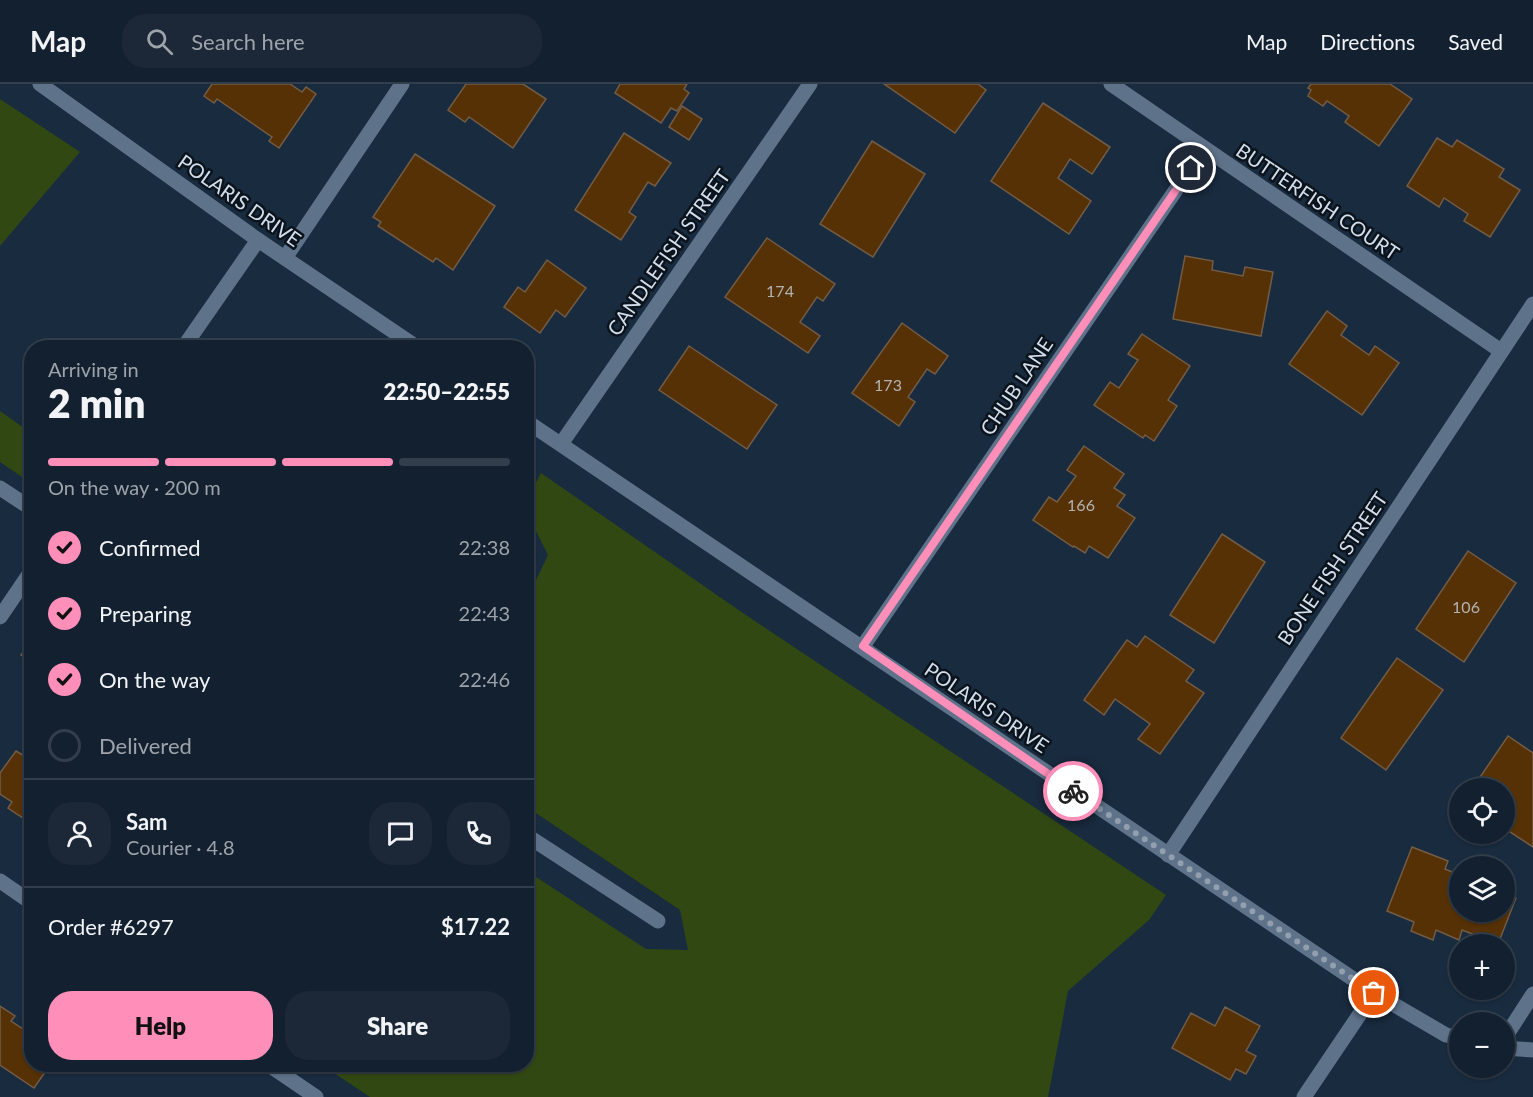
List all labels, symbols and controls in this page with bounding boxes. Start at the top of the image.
search box [122,14,542,68]
text: Map [30,24,86,58]
icon: search [143,25,176,58]
text: Search here [191,28,305,55]
text: Map [1246,29,1287,54]
text: Directions [1320,29,1415,54]
text: Saved [1448,29,1503,54]
street label: BUTTERFISH COURT [1232,138,1404,264]
pin [1165,142,1216,193]
street label: POLARIS DRIVE [174,149,306,251]
icon: home [1174,151,1207,184]
street label: CANDLEFISH STREET [602,164,735,340]
house number: 174 [766,281,794,300]
street label: CHUB LANE [975,333,1057,439]
text: Arriving in [48,357,139,381]
house number: 173 [874,375,902,394]
text: 22:50–22:55 [384,378,510,405]
text: 2 min [48,380,145,426]
text: On the way · 200 m [48,475,221,499]
street label: BONE FISH STREET [1272,487,1392,649]
house number: 166 [1067,495,1095,514]
icon: check [48,531,81,564]
text: Confirmed [99,534,201,561]
text: 22:38 [459,535,510,559]
icon: check [48,597,81,630]
house number: 106 [1452,597,1480,616]
text: Preparing [99,600,191,627]
text: 22:43 [459,601,510,625]
street label: POLARIS DRIVE [920,657,1054,757]
icon: check [48,663,81,696]
text: On the way [99,666,210,693]
text: 22:46 [459,667,510,691]
text: Delivered [99,732,192,759]
courier [1043,761,1103,821]
icon: bike [1057,775,1090,808]
map controls [1449,778,1515,1078]
button: locate [1449,778,1515,844]
button: person [48,802,111,865]
button: chat [369,802,432,865]
button: phone [447,802,510,865]
text: Sam [126,808,168,835]
text: Courier · 4.8 [126,835,235,859]
button: layers [1449,856,1515,922]
text: Order #6297 [48,913,174,940]
text: $17.22 [441,913,510,940]
button: + [1449,934,1515,1000]
pin [1348,967,1399,1018]
icon: bag [1357,976,1390,1009]
button: Help [48,991,273,1060]
button: Share [285,991,510,1060]
button: − [1449,1012,1515,1078]

